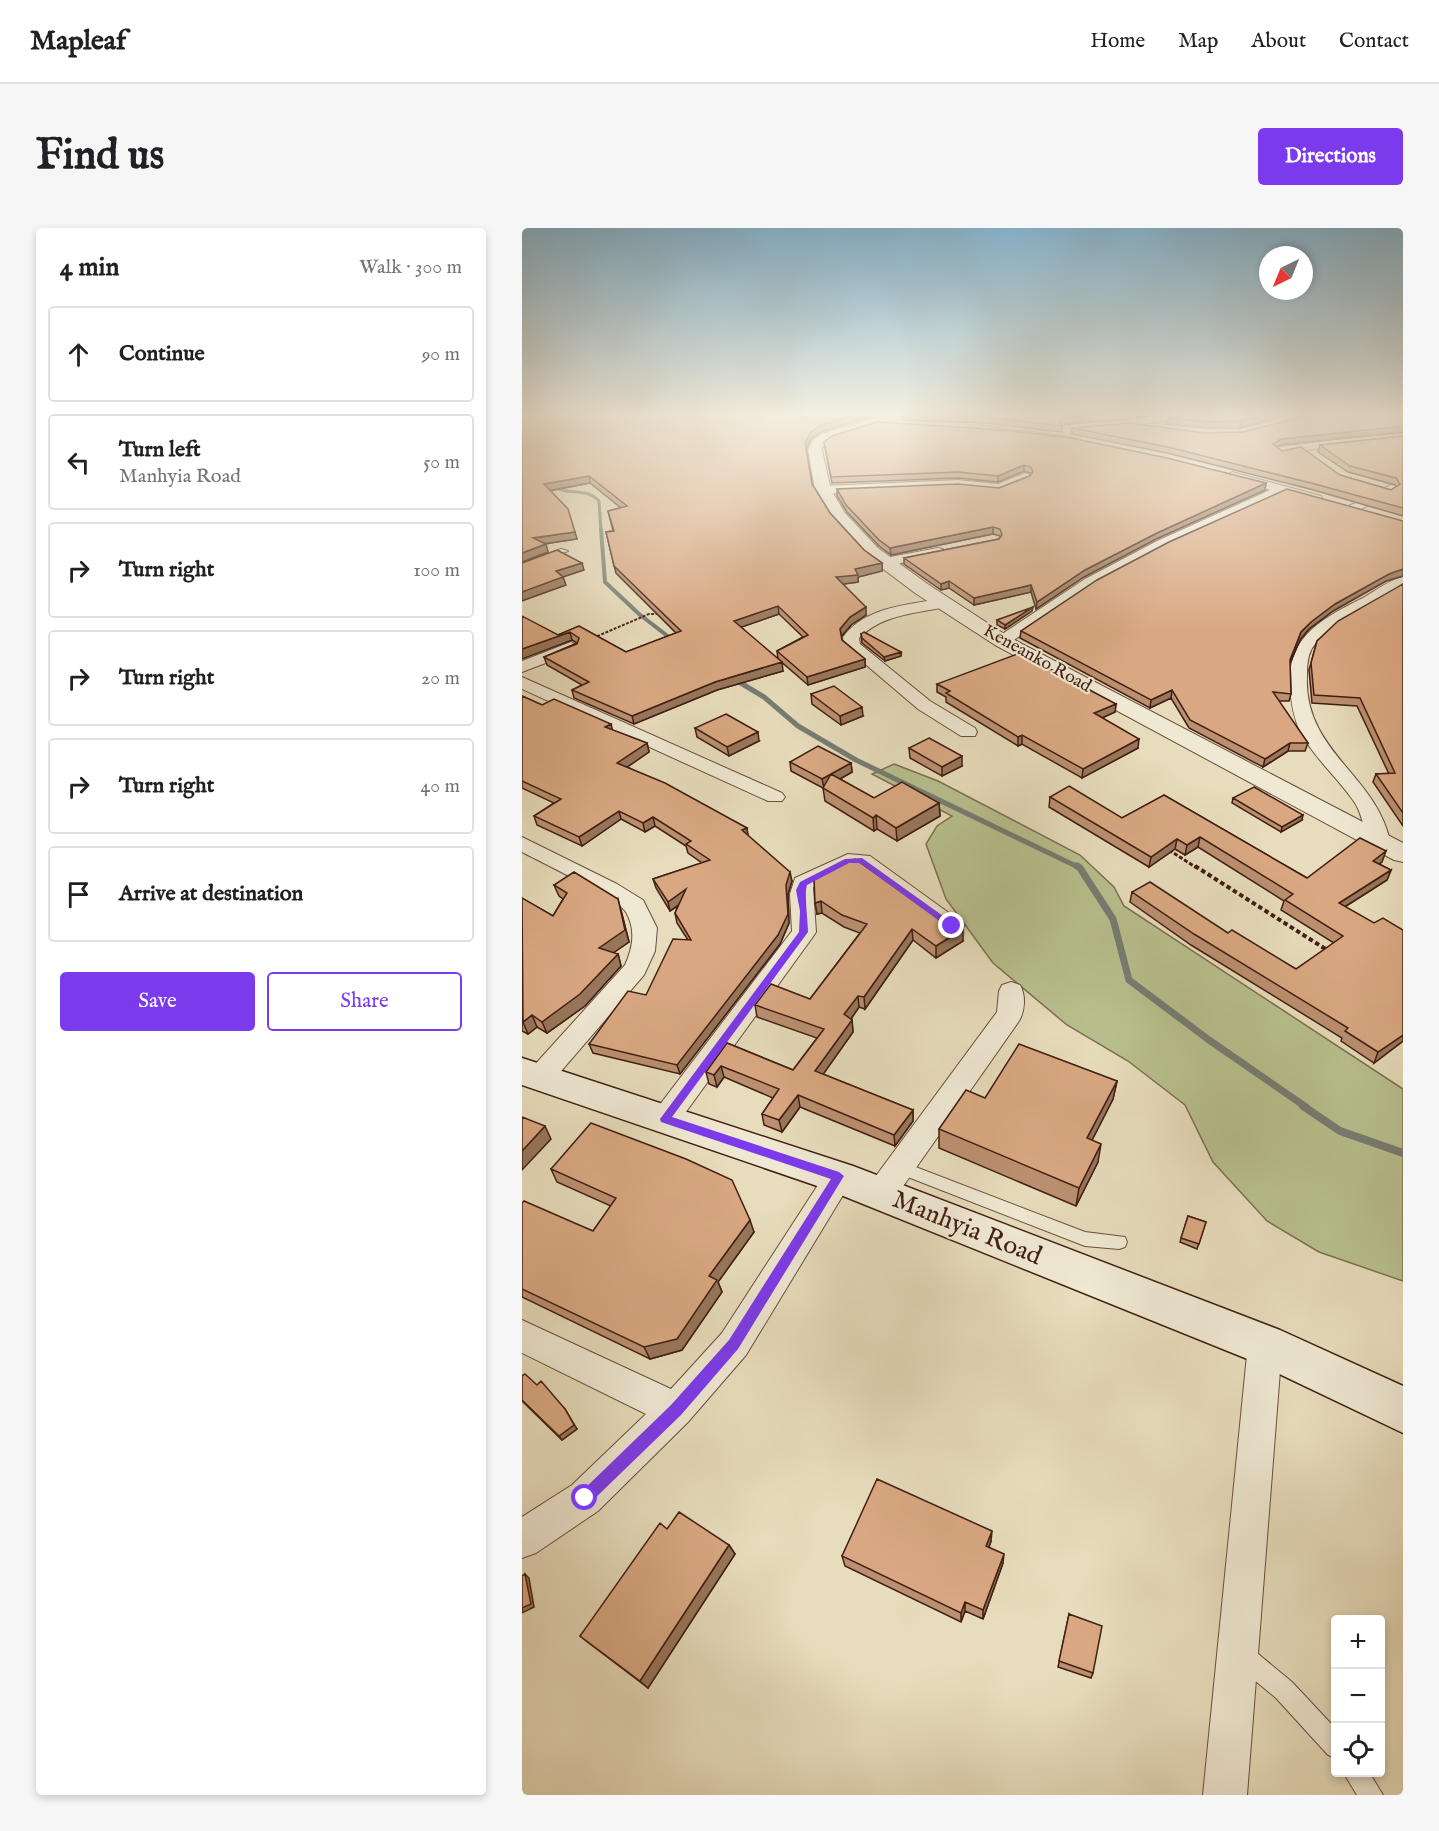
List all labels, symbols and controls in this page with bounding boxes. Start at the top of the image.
text: Mapleaf [30,24,126,59]
text: Home [1090,28,1145,55]
text: Map [1178,28,1218,55]
text: About [1251,28,1306,55]
text: Contact [1339,28,1409,55]
button: Directions [1258,128,1403,185]
text: Find us [36,130,164,183]
north arrow [1259,246,1313,300]
text: 4 min [60,251,119,284]
text: Walk · 300 m [359,255,462,280]
icon: ahead [62,338,95,371]
text: Continue [119,340,205,368]
text: 90 m [422,342,460,367]
text: Turn left [119,436,201,464]
icon: left [62,446,95,479]
text: 50 m [423,450,460,475]
text: Manhyia Road [119,464,241,489]
icon: right [62,554,95,587]
text: Turn right [119,556,214,584]
text: 100 m [413,558,460,583]
street label: Keneanko Road [979,620,1096,698]
icon: right [62,662,95,695]
text: Turn right [119,664,214,692]
text: 20 m [421,666,460,691]
icon: right [62,770,95,803]
text: Turn right [119,772,214,800]
text: 40 m [421,774,460,799]
icon: arrive [62,878,95,911]
text: Arrive at destination [119,880,303,908]
route end [938,912,964,938]
button: Save [60,972,255,1031]
button: Share [267,972,462,1031]
street label: Manhyia Road [887,1183,1047,1273]
route start [571,1484,597,1510]
map controls [1331,1615,1385,1777]
button: + [1331,1615,1385,1669]
button: − [1331,1669,1385,1723]
button: locate [1331,1723,1385,1777]

